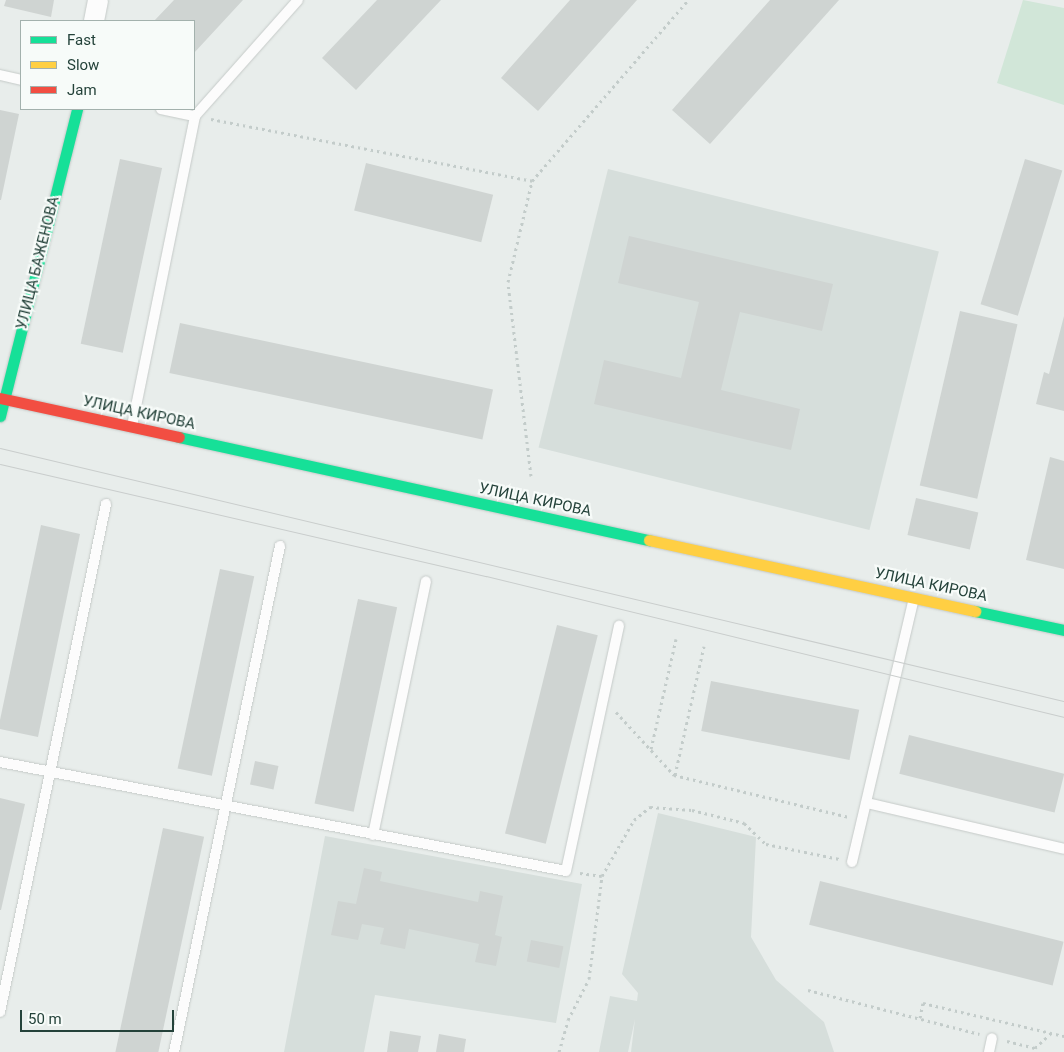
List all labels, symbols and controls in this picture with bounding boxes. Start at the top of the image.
legend [20,20,195,110]
text: Fast [67,31,96,49]
text: Slow [67,56,99,74]
text: Jam [67,81,97,99]
street label: УЛИЦА БАЖЕНОВА [13,195,63,331]
street label: УЛИЦА КИРОВА [81,392,197,434]
street label: УЛИЦА КИРОВА [477,479,593,521]
street label: УЛИЦА КИРОВА [873,564,989,606]
scale bar [22,1000,176,1032]
text: 50 m [28,1010,62,1028]

